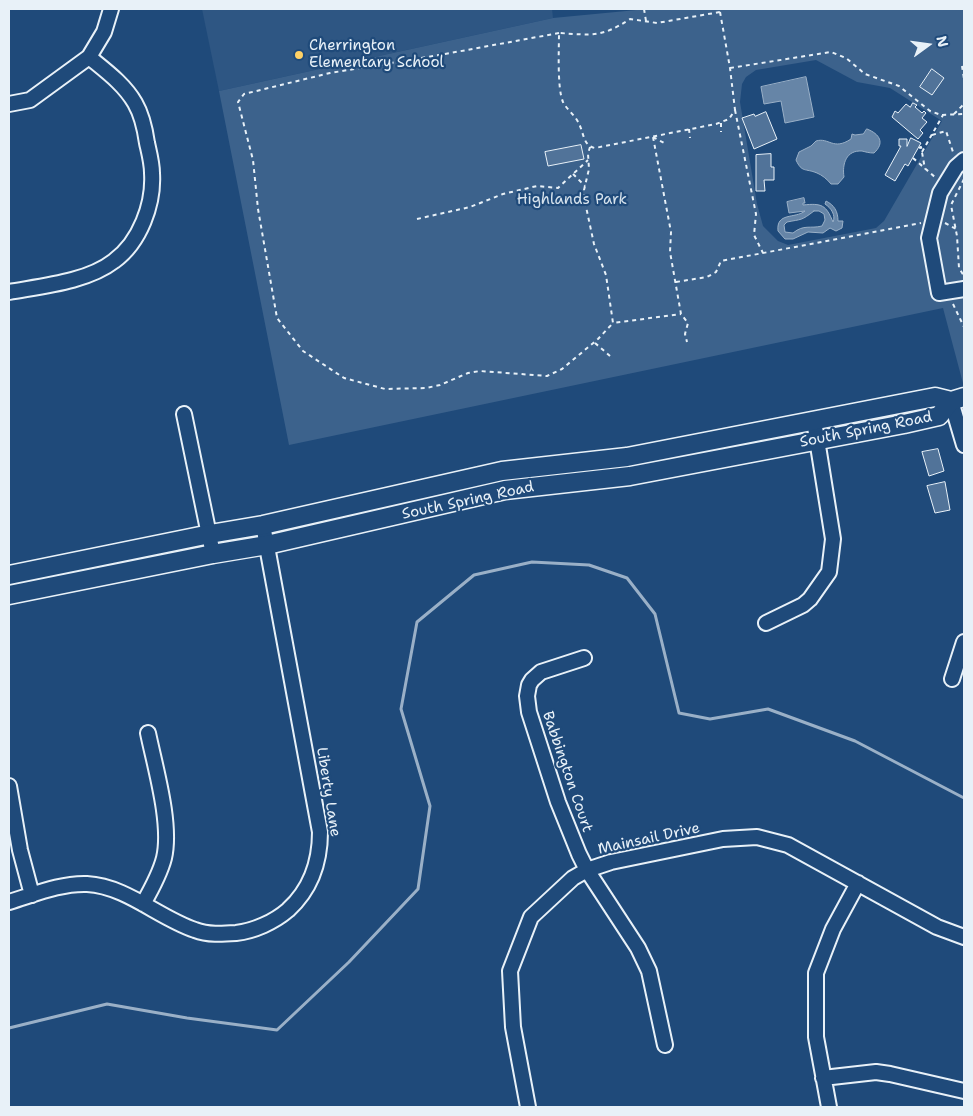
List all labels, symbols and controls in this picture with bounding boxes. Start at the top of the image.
north arrow [903,20,953,70]
text: N [932,34,953,49]
place label: Cherrington Elementary School [309,37,444,72]
marker: Cherrington Elementary School [293,49,305,61]
park label: Highlands Park [517,191,627,209]
street label: South Spring Road [798,408,934,452]
street label: South Spring Road [400,478,536,524]
street label: Babbington Court [538,709,596,835]
street label: Liberty Lane [312,746,344,838]
street label: Mainsail Drive [596,819,702,859]

